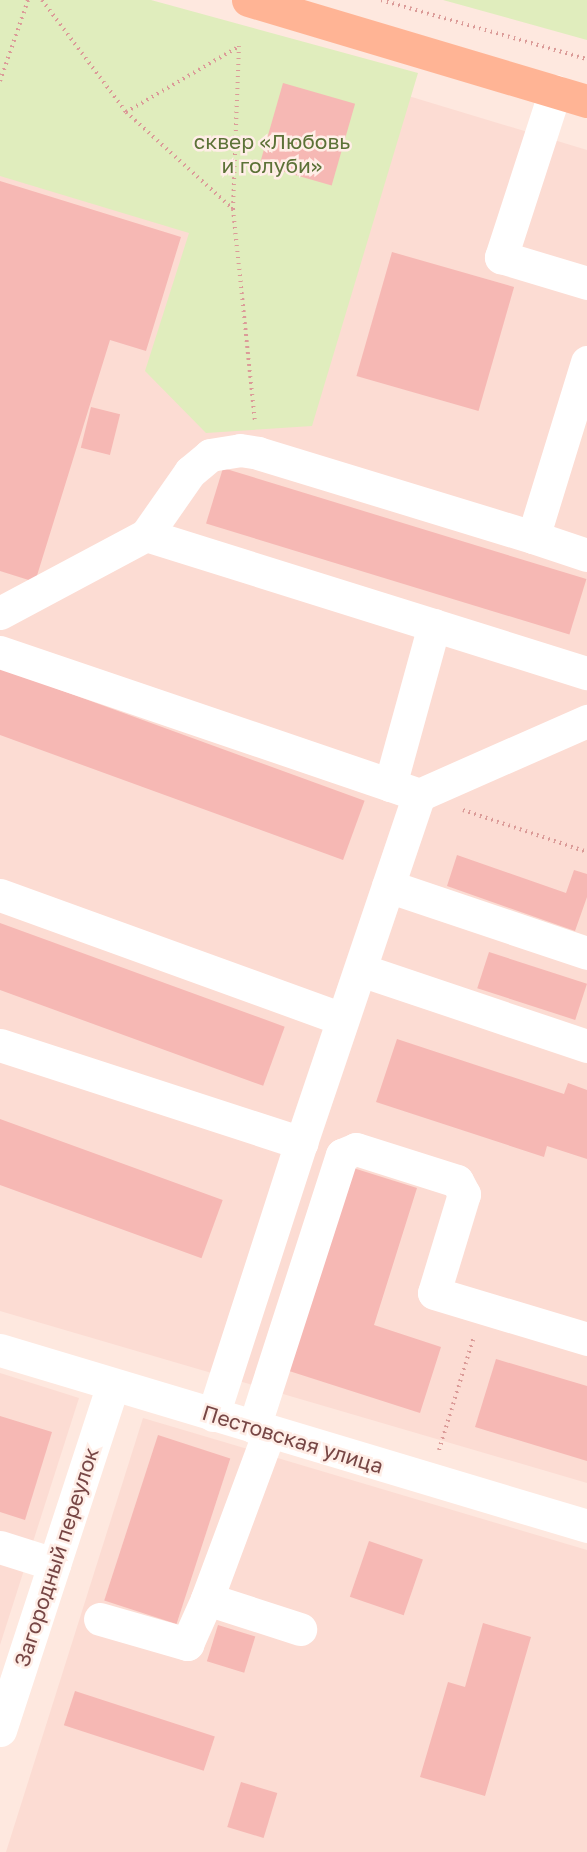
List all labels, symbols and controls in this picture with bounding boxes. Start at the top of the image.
park label: сквер «Любовь и голуби» [194,128,350,178]
street label: Пестовская улица [199,1399,387,1479]
street label: Загородный переулок [9,1444,103,1670]

